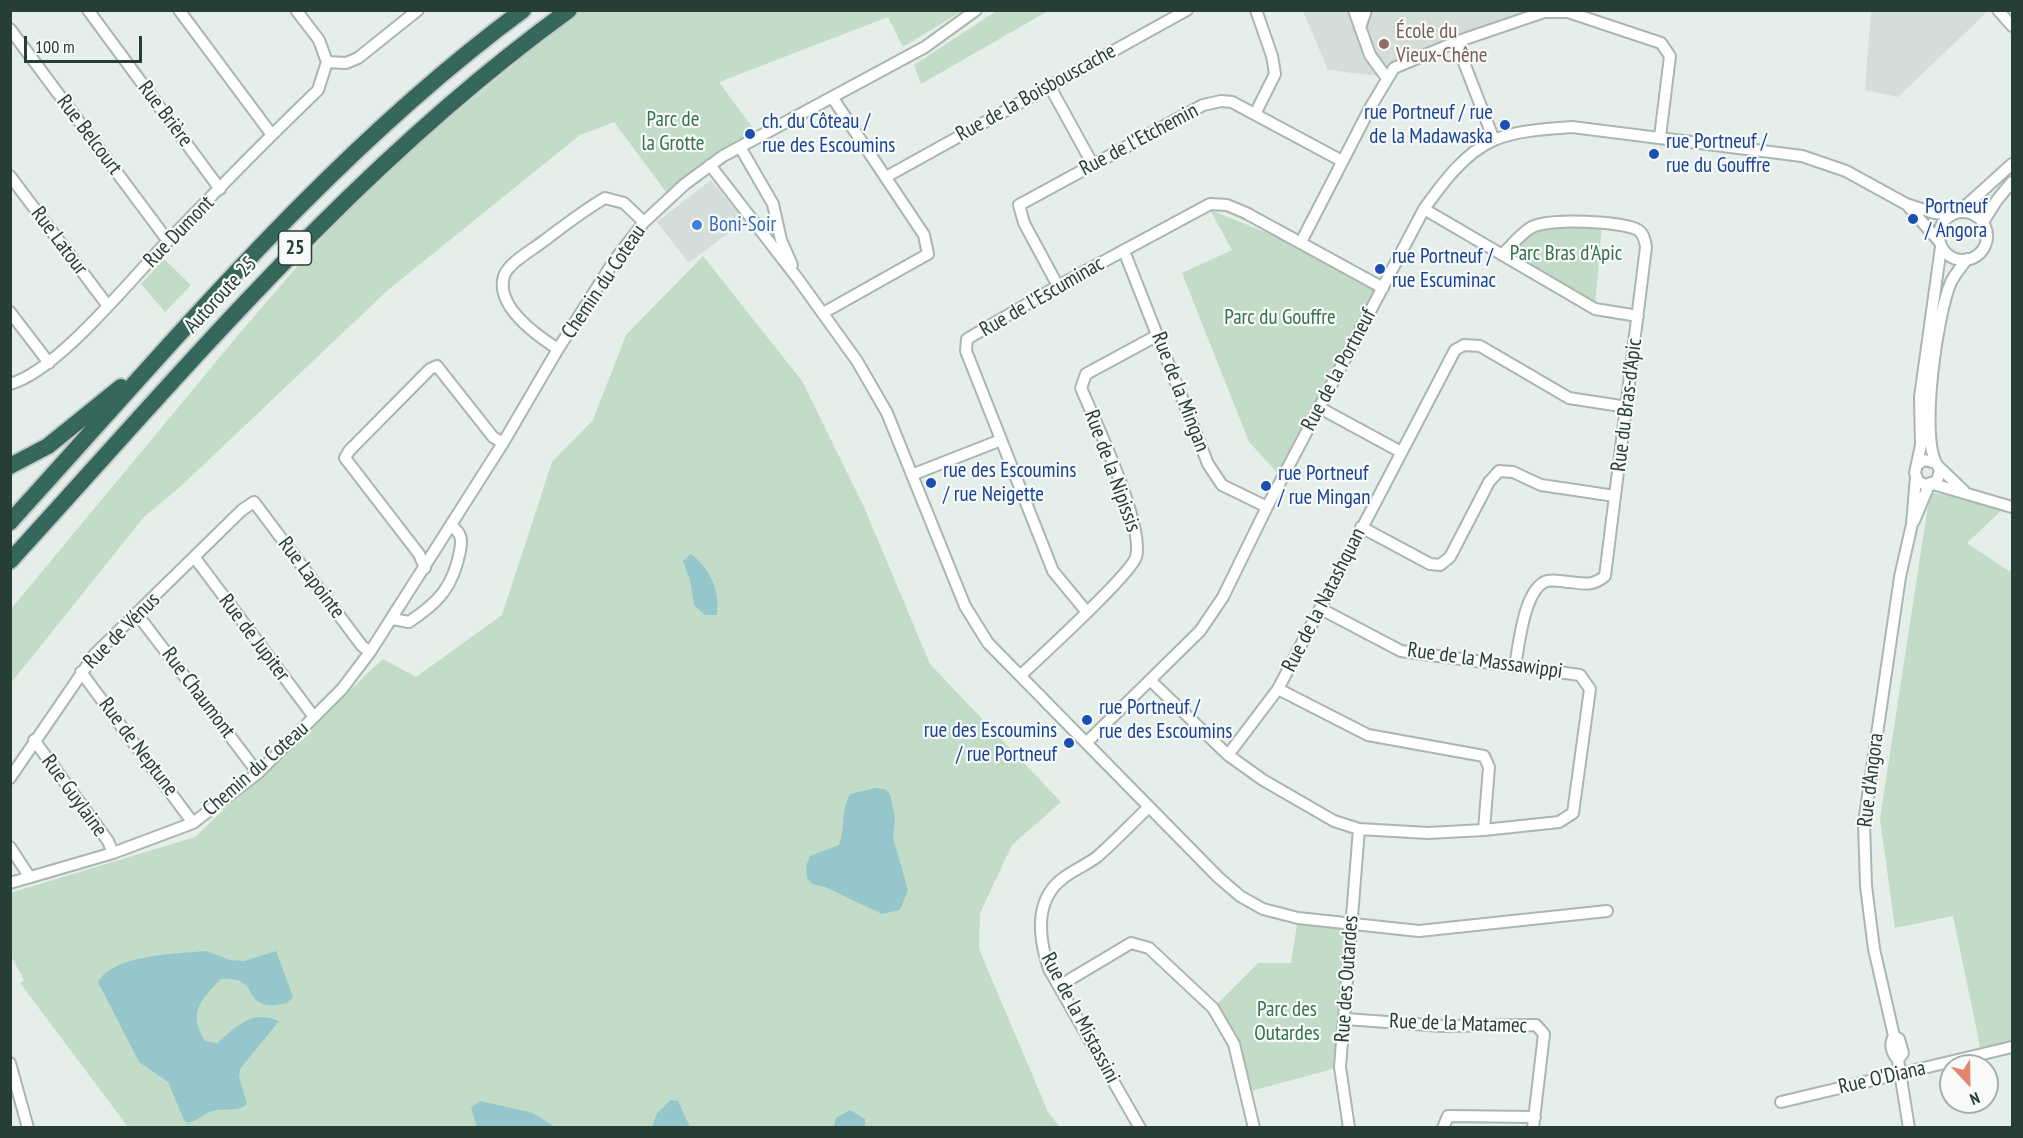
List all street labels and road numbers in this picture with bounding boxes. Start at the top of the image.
street label: Rue de la Boisbouscache [952,39,1120,147]
street label: Rue Brière [132,76,198,152]
street label: Rue Belcourt [51,90,127,180]
street label: Rue de l'Etchemin [1075,98,1203,182]
street label: Rue Dumont [139,191,219,273]
street label: Rue Latour [25,202,93,280]
street label: Chemin du Coteau [557,220,651,344]
road number: 25 [278,231,312,265]
street label: Rue de l'Escuminac [975,251,1109,343]
street label: Autoroute 25 [179,252,263,338]
street label: Rue de la Portneuf [1296,305,1382,435]
street label: Rue de la Mingan [1146,329,1214,455]
street label: Rue du Bras-d'Apic [1606,337,1648,473]
street label: Rue de la Nipissis [1078,407,1146,535]
street label: Rue de la Natashquan [1277,524,1371,676]
street label: Rue Lapointe [272,532,350,624]
street label: Rue de Vénus [79,588,165,674]
street label: Rue de Jupiter [213,590,295,686]
street label: Rue de la Massawippi [1406,638,1564,684]
street label: Rue Chaumont [156,643,240,743]
street label: Rue de Neptune [93,693,183,801]
street label: Chemin du Coteau [198,716,314,822]
street label: Rue d'Angora [1853,732,1889,828]
street label: Rue Guylaine [36,750,112,842]
street label: Rue des Outardes [1330,915,1364,1043]
street label: Rue de la Mistassini [1035,949,1125,1087]
street label: Rue de la Matamec [1389,1009,1527,1039]
street label: Rue O'Diana [1836,1056,1928,1100]

